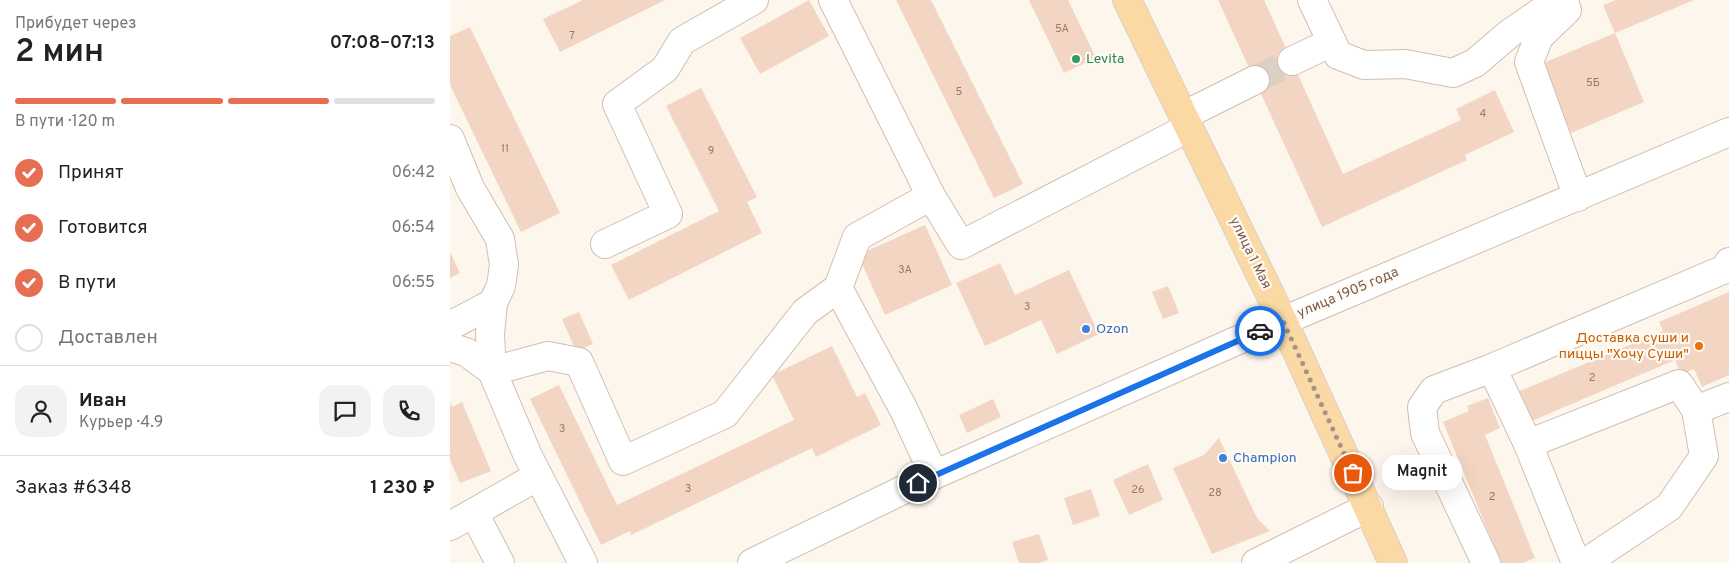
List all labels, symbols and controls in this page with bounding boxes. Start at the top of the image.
text: Прибудет через [15,14,137,34]
house number: 5А [1055,22,1069,36]
house number: 7 [569,29,575,43]
text: 07:08–07:13 [330,31,435,55]
text: 2 мин [15,33,104,73]
place label: Levita [1086,51,1124,68]
marker: Levita [1070,53,1082,65]
house number: 5Б [1586,76,1600,90]
house number: 5 [956,85,963,99]
house number: 4 [1480,107,1487,121]
text: В пути · 120 m [15,112,115,132]
house number: 11 [501,142,509,156]
house number: 9 [708,144,714,158]
icon: check [15,159,43,187]
text: Принят [58,161,124,185]
text: 06:42 [392,163,435,183]
icon: check [15,214,43,242]
street label: улица 1 Мая [1225,214,1275,292]
text: Готовится [58,216,148,240]
text: 06:54 [391,218,435,238]
house number: 3А [898,263,912,277]
street label: улица 1905 года [1295,264,1401,322]
icon: check [15,269,43,297]
text: В пути [58,271,116,295]
text: 06:55 [392,273,435,293]
house number: 3 [1024,300,1030,314]
courier [1235,306,1285,356]
icon: car [1246,317,1274,345]
place label: Ozon [1096,321,1129,338]
marker: Ozon [1080,323,1092,335]
text: Доставлен [58,326,158,350]
place label: Доставка суши и пиццы "Хочу Суши" [1559,330,1689,363]
marker: Доставка суши и пиццы "Хочу Суши" [1693,340,1705,352]
house number: 2 [1589,371,1595,385]
button: person [15,385,67,437]
button: chat [319,385,371,437]
button: phone [383,385,435,437]
text: Иван [79,389,127,413]
text: Курьер · 4.9 [79,413,163,433]
house number: 3 [559,422,565,436]
place label: Champion [1233,450,1297,467]
marker: Champion [1217,452,1229,464]
pin [1332,452,1374,494]
callout: Magnit [1383,456,1463,490]
icon: bag [1339,459,1367,487]
pin [897,462,939,504]
text: Magnit [1397,462,1447,482]
icon: home [904,469,932,497]
text: Заказ #6348 [15,476,132,500]
text: 1 230 ₽ [370,476,435,500]
house number: 3 [685,482,691,496]
house number: 26 [1131,483,1145,497]
house number: 28 [1208,486,1222,500]
house number: 2 [1489,490,1495,504]

